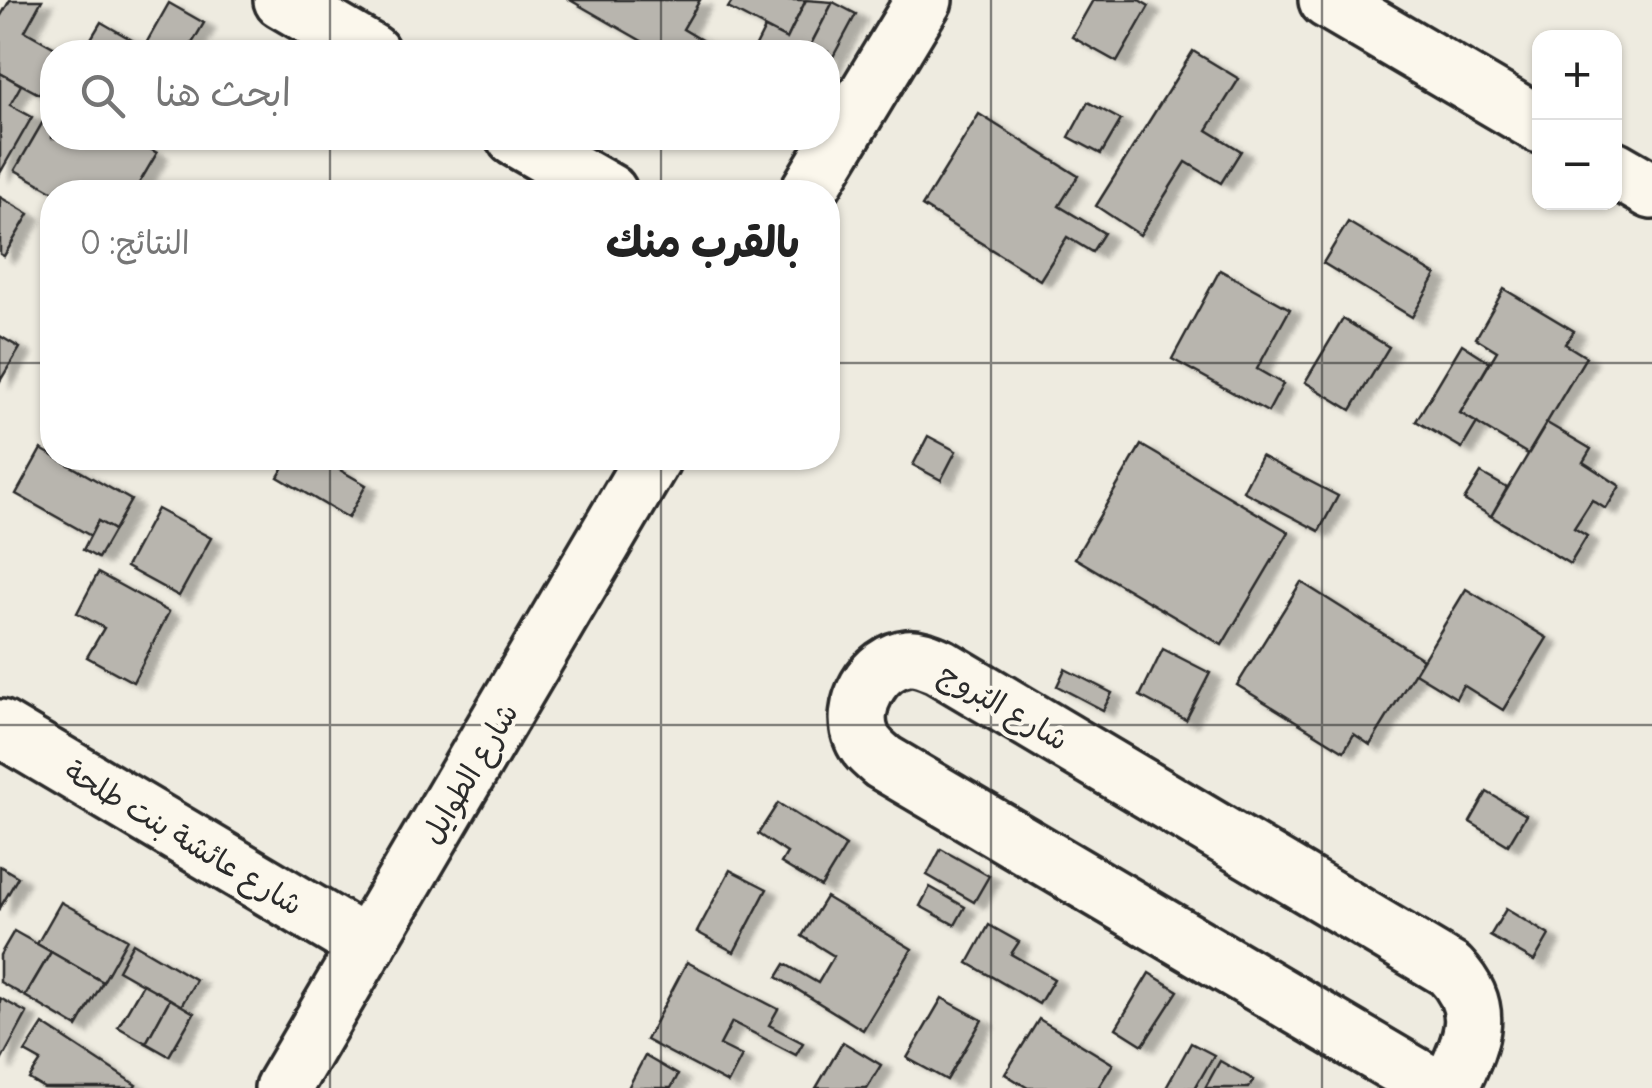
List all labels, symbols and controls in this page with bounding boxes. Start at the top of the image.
map controls [1532,30,1622,210]
button: + [1532,30,1622,120]
search box [40,40,840,150]
icon: search [75,68,130,123]
text: ابحث هنا [155,69,291,116]
button: − [1532,120,1622,210]
text: بالقرب منك [606,216,800,268]
text: النتائج: 0 [80,222,190,263]
street label: شارع البُروج [931,654,1075,761]
street label: شارع الطوايل [412,696,528,852]
street label: شارع عائشة بنت طلحة [57,751,310,926]

